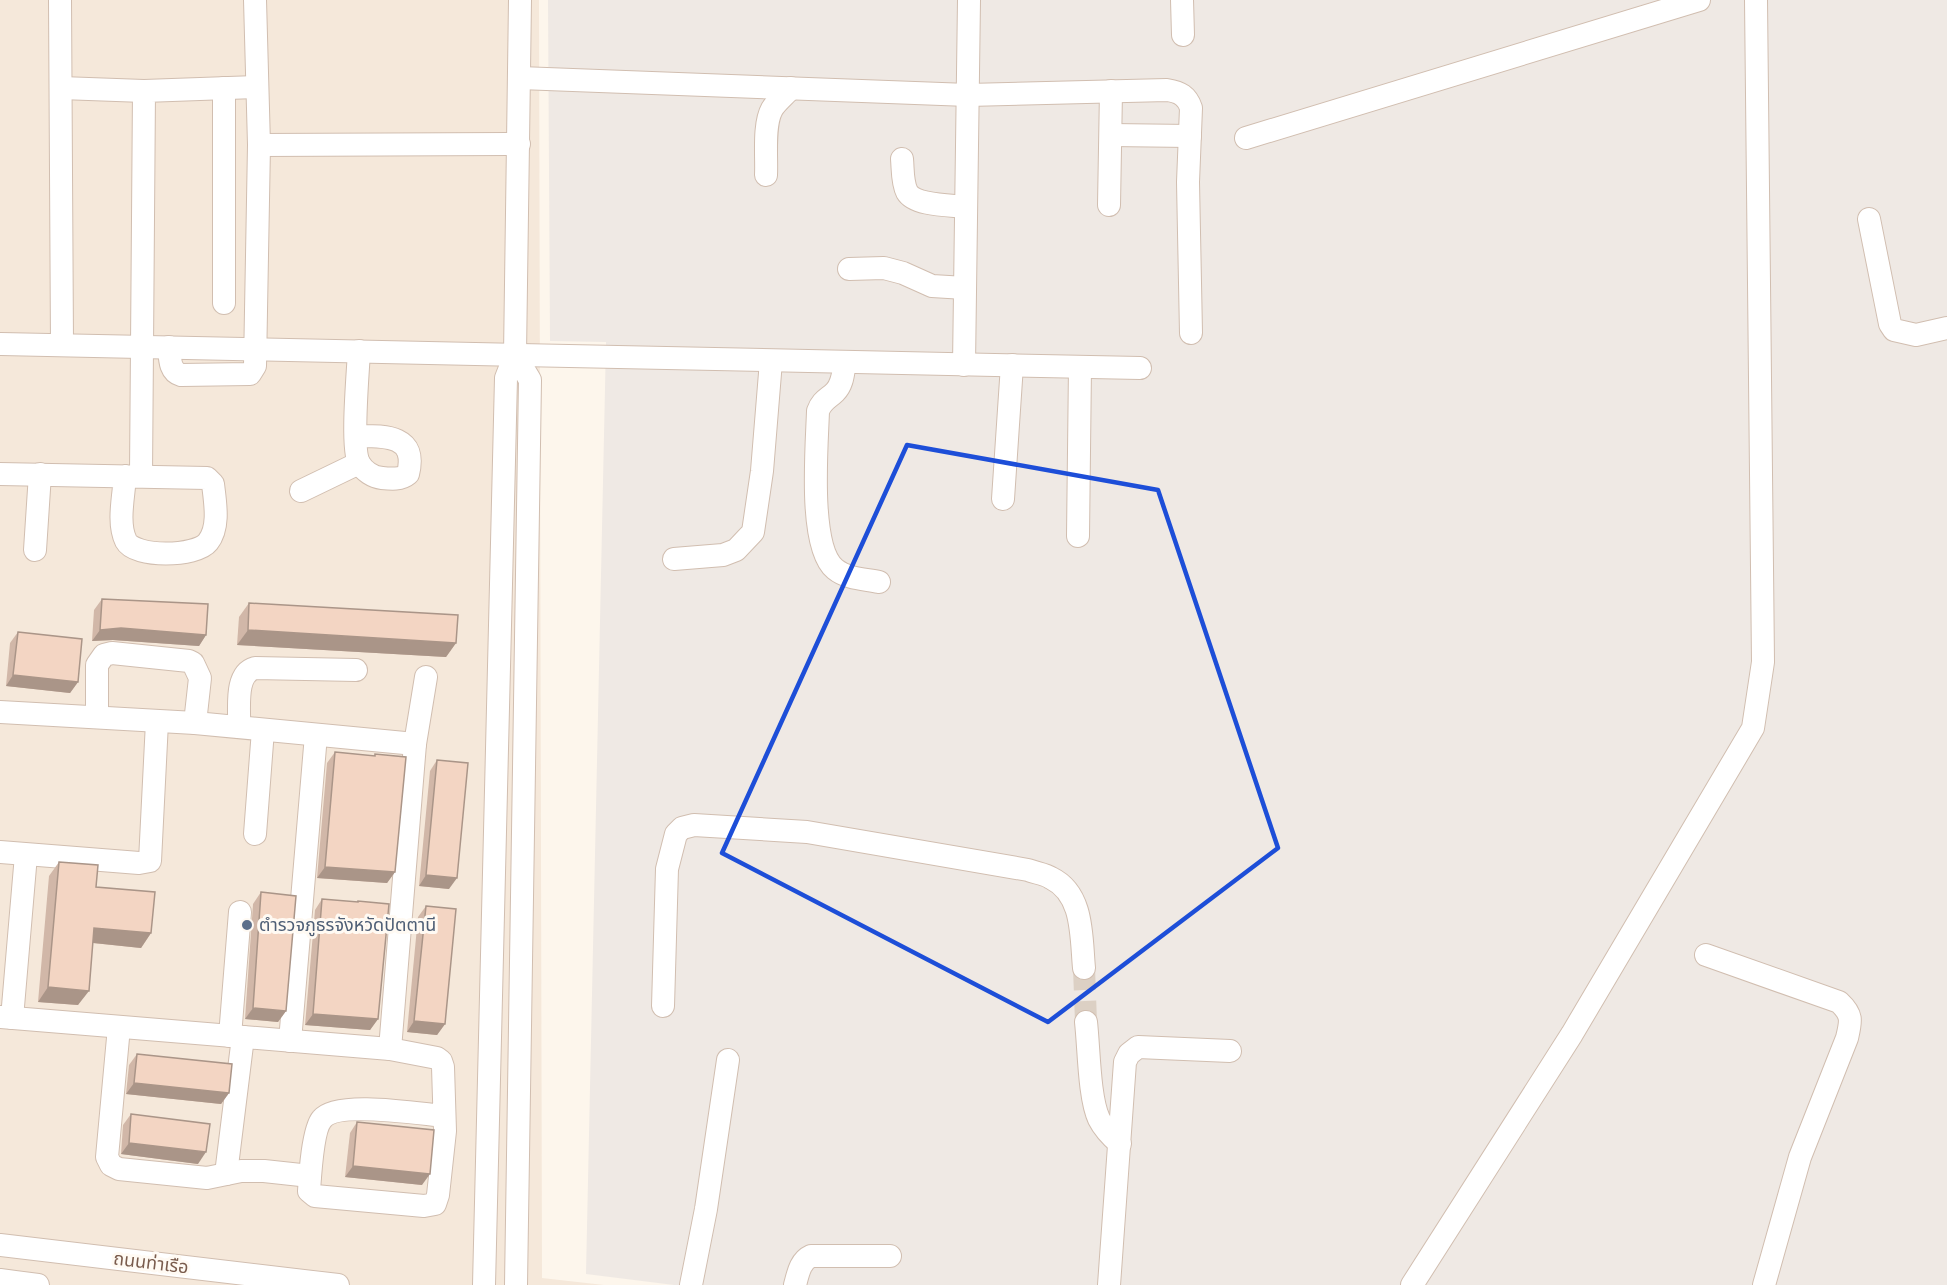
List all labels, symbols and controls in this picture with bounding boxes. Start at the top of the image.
place label: ตำรวจภูธรจังหวัดปัตตานี [259,913,436,937]
marker: ตำรวจภูธรจังหวัดปัตตานี [240,918,254,932]
street label: ถนนท่าเรือ [112,1246,190,1278]

